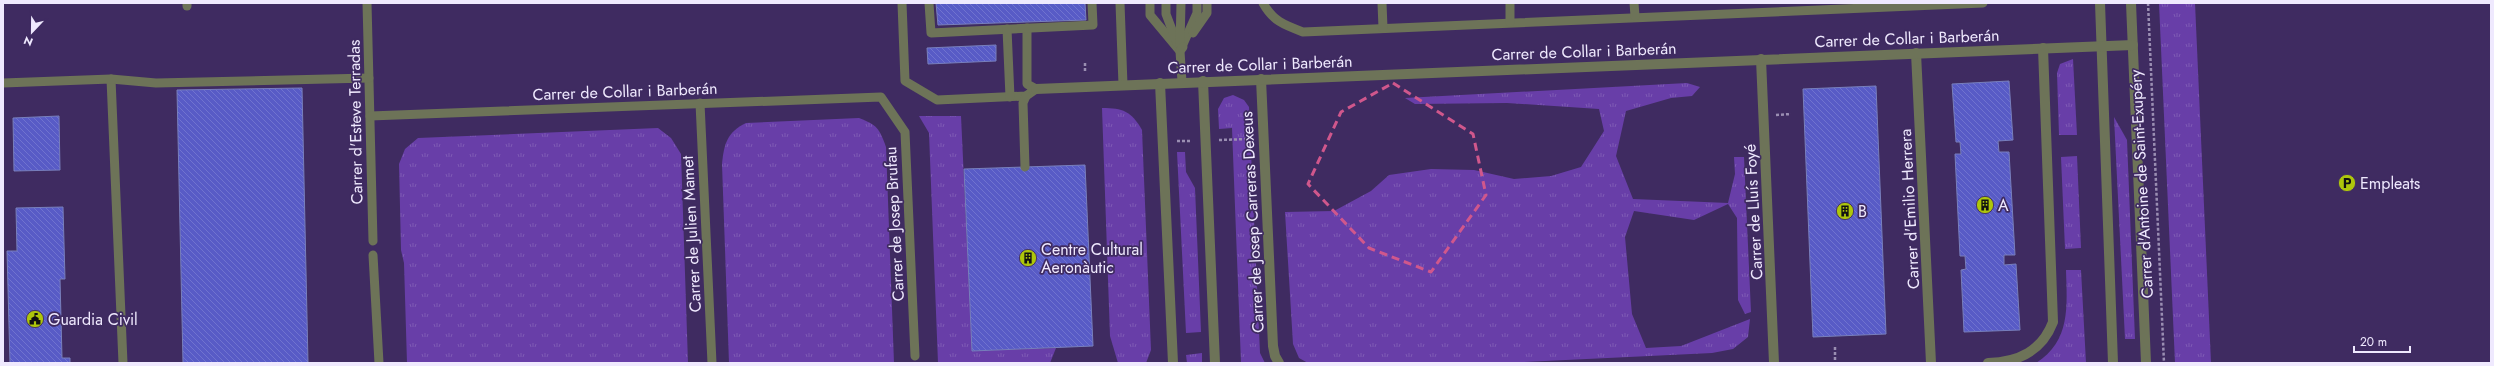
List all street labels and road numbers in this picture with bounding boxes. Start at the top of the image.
street label: Carrer de Collar i Barberán [1814,24,2000,53]
street label: Carrer de Collar i Barberán [1491,37,1677,66]
street label: Carrer d'Esteve Terradas [343,40,368,204]
street label: Carrer de Collar i Barberán [1167,50,1353,79]
street label: Carrer d'Antoine de Saint-Exupéry [2124,68,2159,299]
street label: Carrer de Collar i Barberán [532,77,718,106]
street label: Carrer de Josep Carreras Dexeus [1235,111,1270,333]
street label: Carrer d'Emilio Herrera [1894,128,1925,290]
street label: Carrer de Lluís Foyé [1738,144,1769,280]
street label: Carrer de Josep Brufau [879,146,910,302]
street label: Carrer de Julien Mamet [676,155,707,313]

